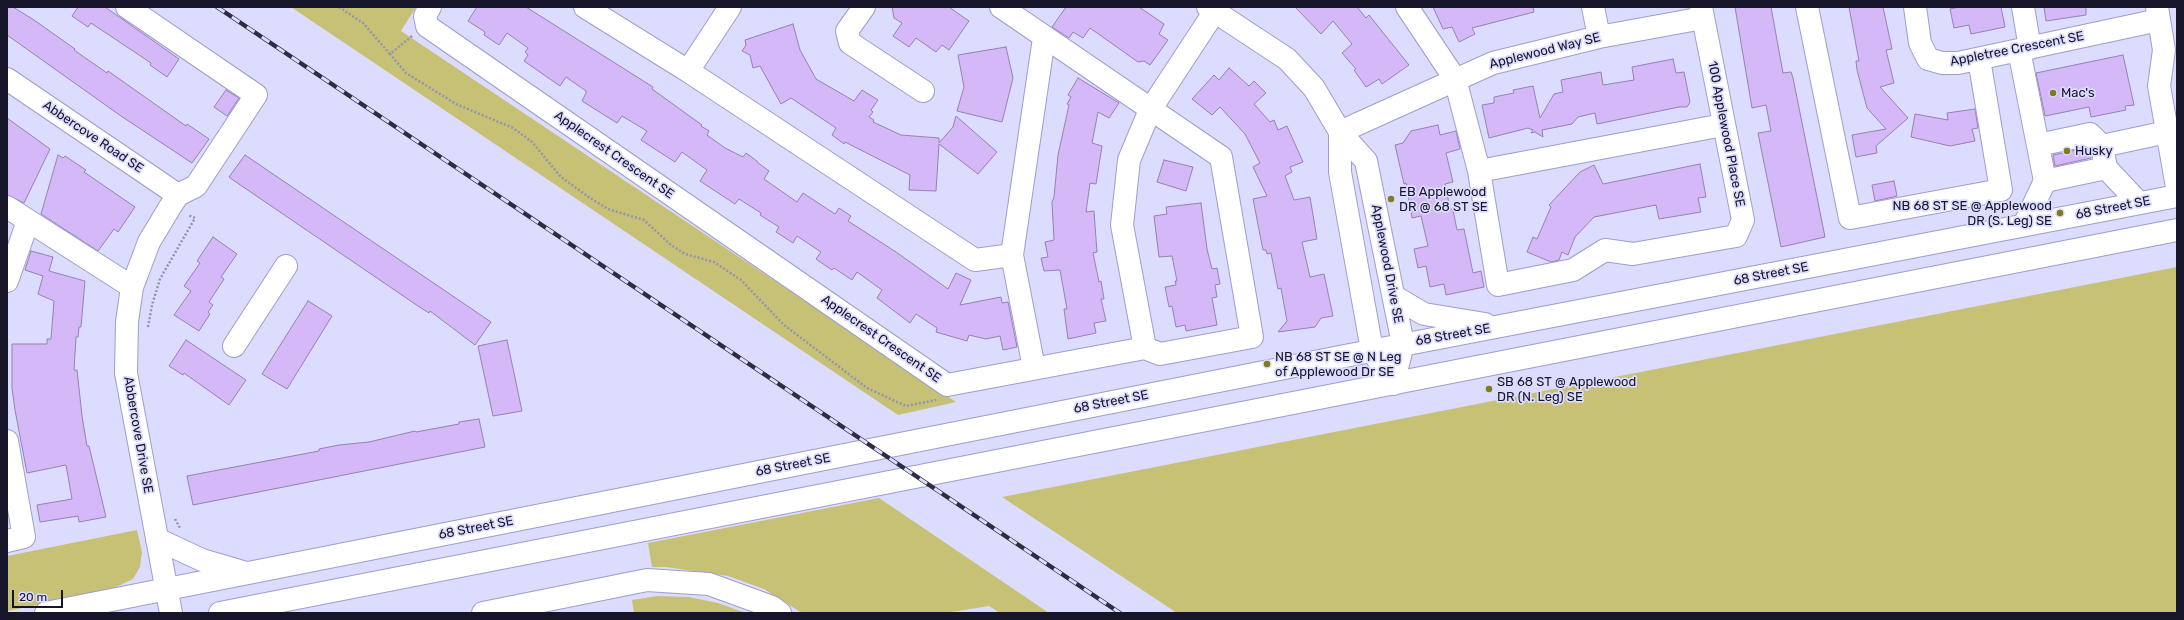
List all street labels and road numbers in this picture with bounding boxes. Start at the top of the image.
street label: Appletree Crescent SE [1949,28,2085,70]
street label: Applewood Way SE [1488,30,1602,72]
street label: 100 Applewood Place SE [1704,60,1748,208]
street label: Abbercove Road SE [40,98,146,176]
street label: Applecrest Crescent SE [551,108,677,202]
street label: 68 Street SE [2074,193,2152,223]
street label: Applewood Drive SE [1368,203,1406,325]
street label: 68 Street SE [1732,259,1810,289]
street label: Applecrest Crescent SE [818,292,944,386]
street label: 68 Street SE [1414,321,1492,349]
street label: Abbercove Drive SE [120,375,156,495]
street label: 68 Street SE [1072,387,1150,417]
street label: 68 Street SE [754,450,832,480]
street label: 68 Street SE [437,513,515,543]

